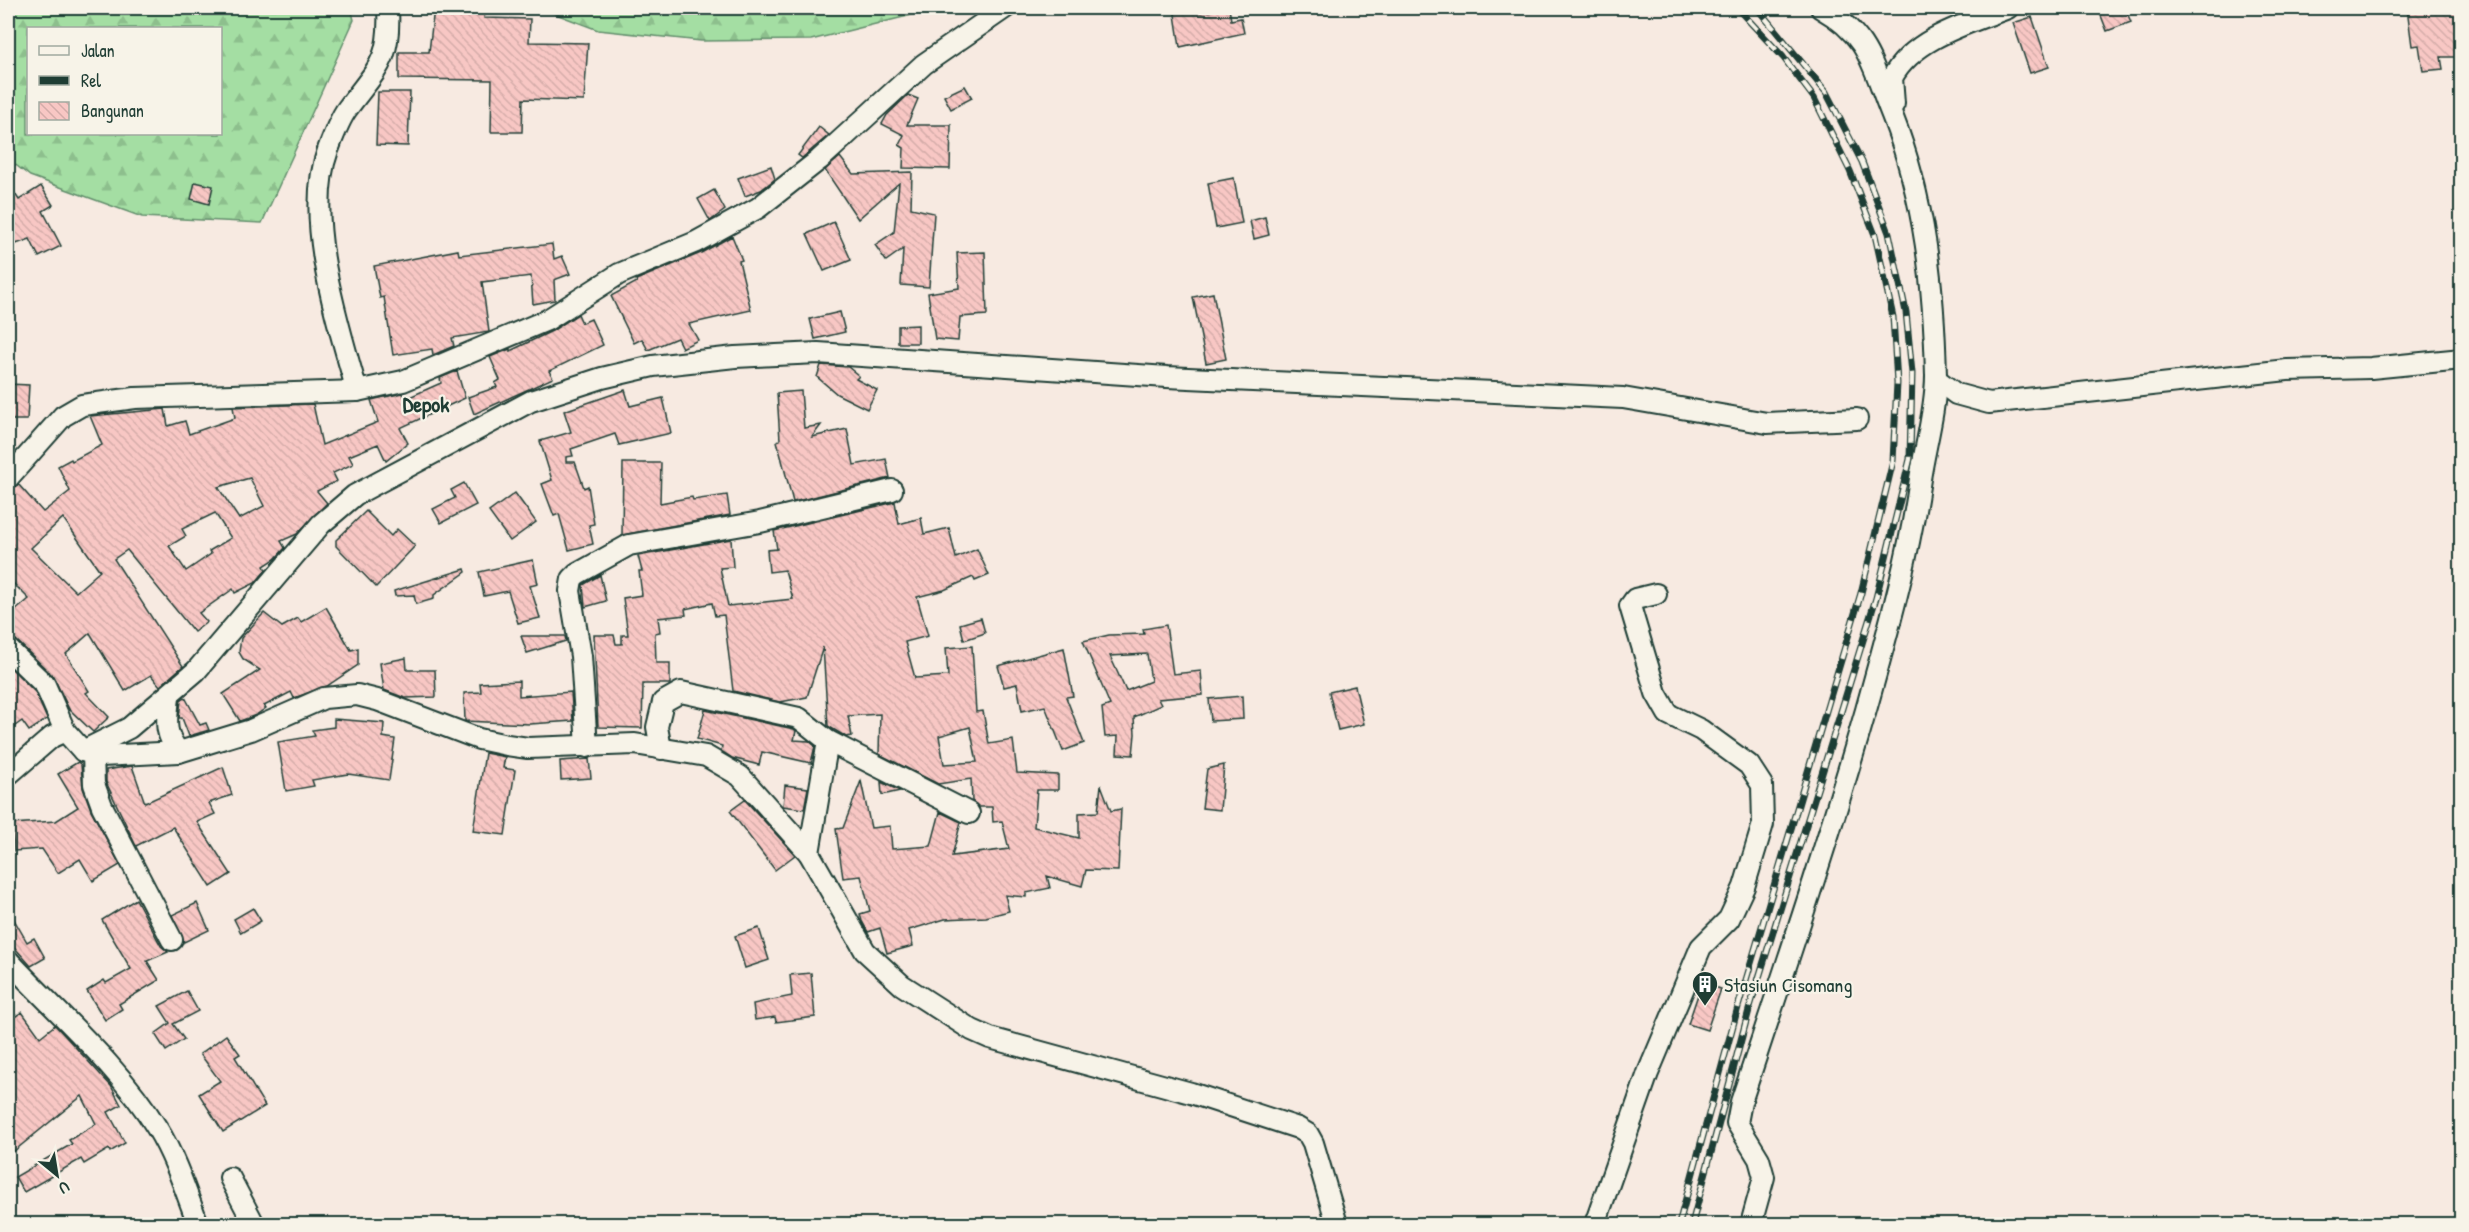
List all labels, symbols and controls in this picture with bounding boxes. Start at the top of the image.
legend [27,27,222,135]
text: Jalan [81,38,115,63]
text: Rel [81,68,101,93]
text: Bangunan [81,98,144,123]
district label: Depok [403,389,450,420]
building icon: Stasiun Cisomang [1690,969,1720,1007]
place label: Stasiun Cisomang [1724,971,1852,998]
north arrow [27,1145,87,1205]
text: U [55,1176,74,1200]

